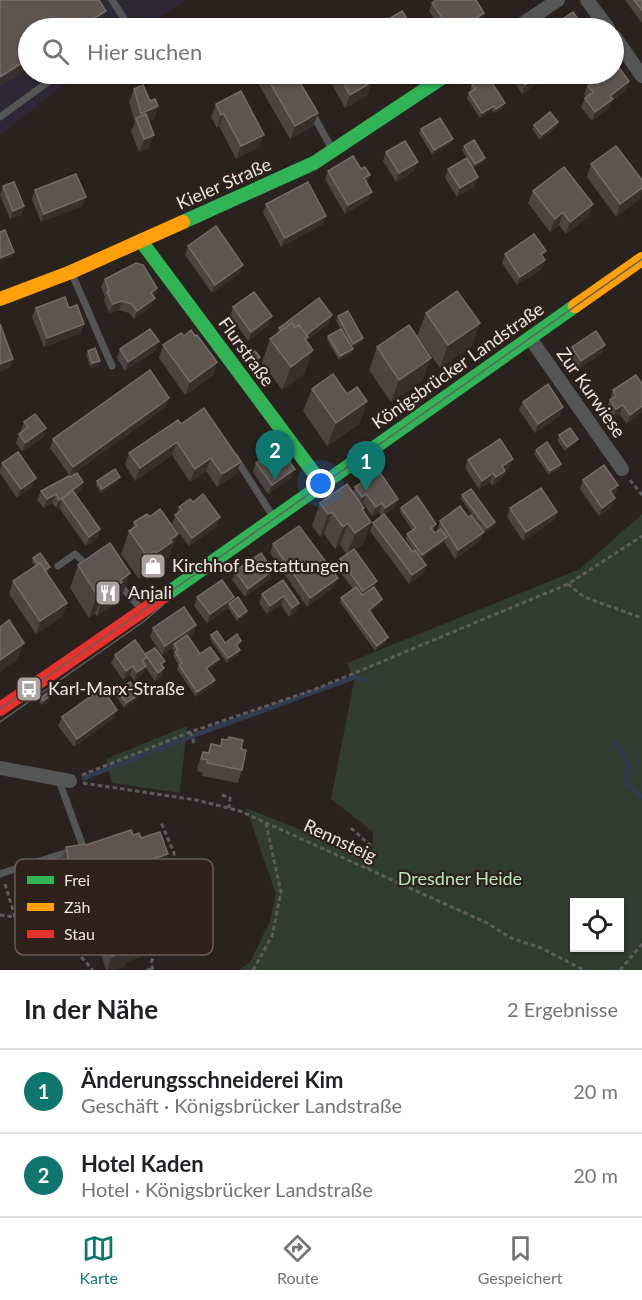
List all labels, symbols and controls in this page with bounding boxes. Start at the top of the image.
search box [18,18,624,84]
icon: search [39,35,72,68]
text: Hier suchen [87,38,202,65]
street label: Kieler Straße [173,152,274,214]
street label: Königsbrücker Landstraße [367,297,548,433]
street label: Flurstraße [214,312,279,390]
street label: Zur Kurwiese [553,343,631,442]
pin: 2 [256,430,294,480]
pin: 1 [346,442,386,491]
your location [306,469,335,498]
shop icon: Kirchhof Bestattungen [138,551,168,581]
place label: Kirchhof Bestattungen [172,554,349,576]
restaurant icon: Anjali [93,578,123,608]
place label: Anjali [128,581,172,603]
bus stop icon: Karl-Marx-Straße [14,674,44,704]
place label: Karl-Marx-Straße [48,677,185,699]
street label: Rennsteig [301,814,380,866]
legend [15,859,213,955]
park label: Dresdner Heide [398,867,522,889]
text: Frei [64,870,90,889]
text: Zäh [64,897,90,916]
map controls [570,898,624,952]
button: locate [570,898,624,952]
text: Stau [64,924,95,943]
text: In der Nähe [24,993,158,1025]
text: 2 Ergebnisse [507,997,618,1021]
text: Änderungsschneiderei Kim [81,1066,344,1093]
text: 1 [38,1079,49,1103]
text: 20 m [573,1079,618,1103]
text: Geschäft · Königsbrücker Landstraße [81,1093,402,1117]
text: Hotel Kaden [81,1150,204,1177]
text: 2 [38,1163,49,1187]
text: 20 m [573,1163,618,1187]
text: Hotel · Königsbrücker Landstraße [81,1177,373,1201]
tab: Karte [80,1232,118,1287]
tab: Route [277,1232,319,1287]
tab: Gespeichert [478,1232,562,1287]

